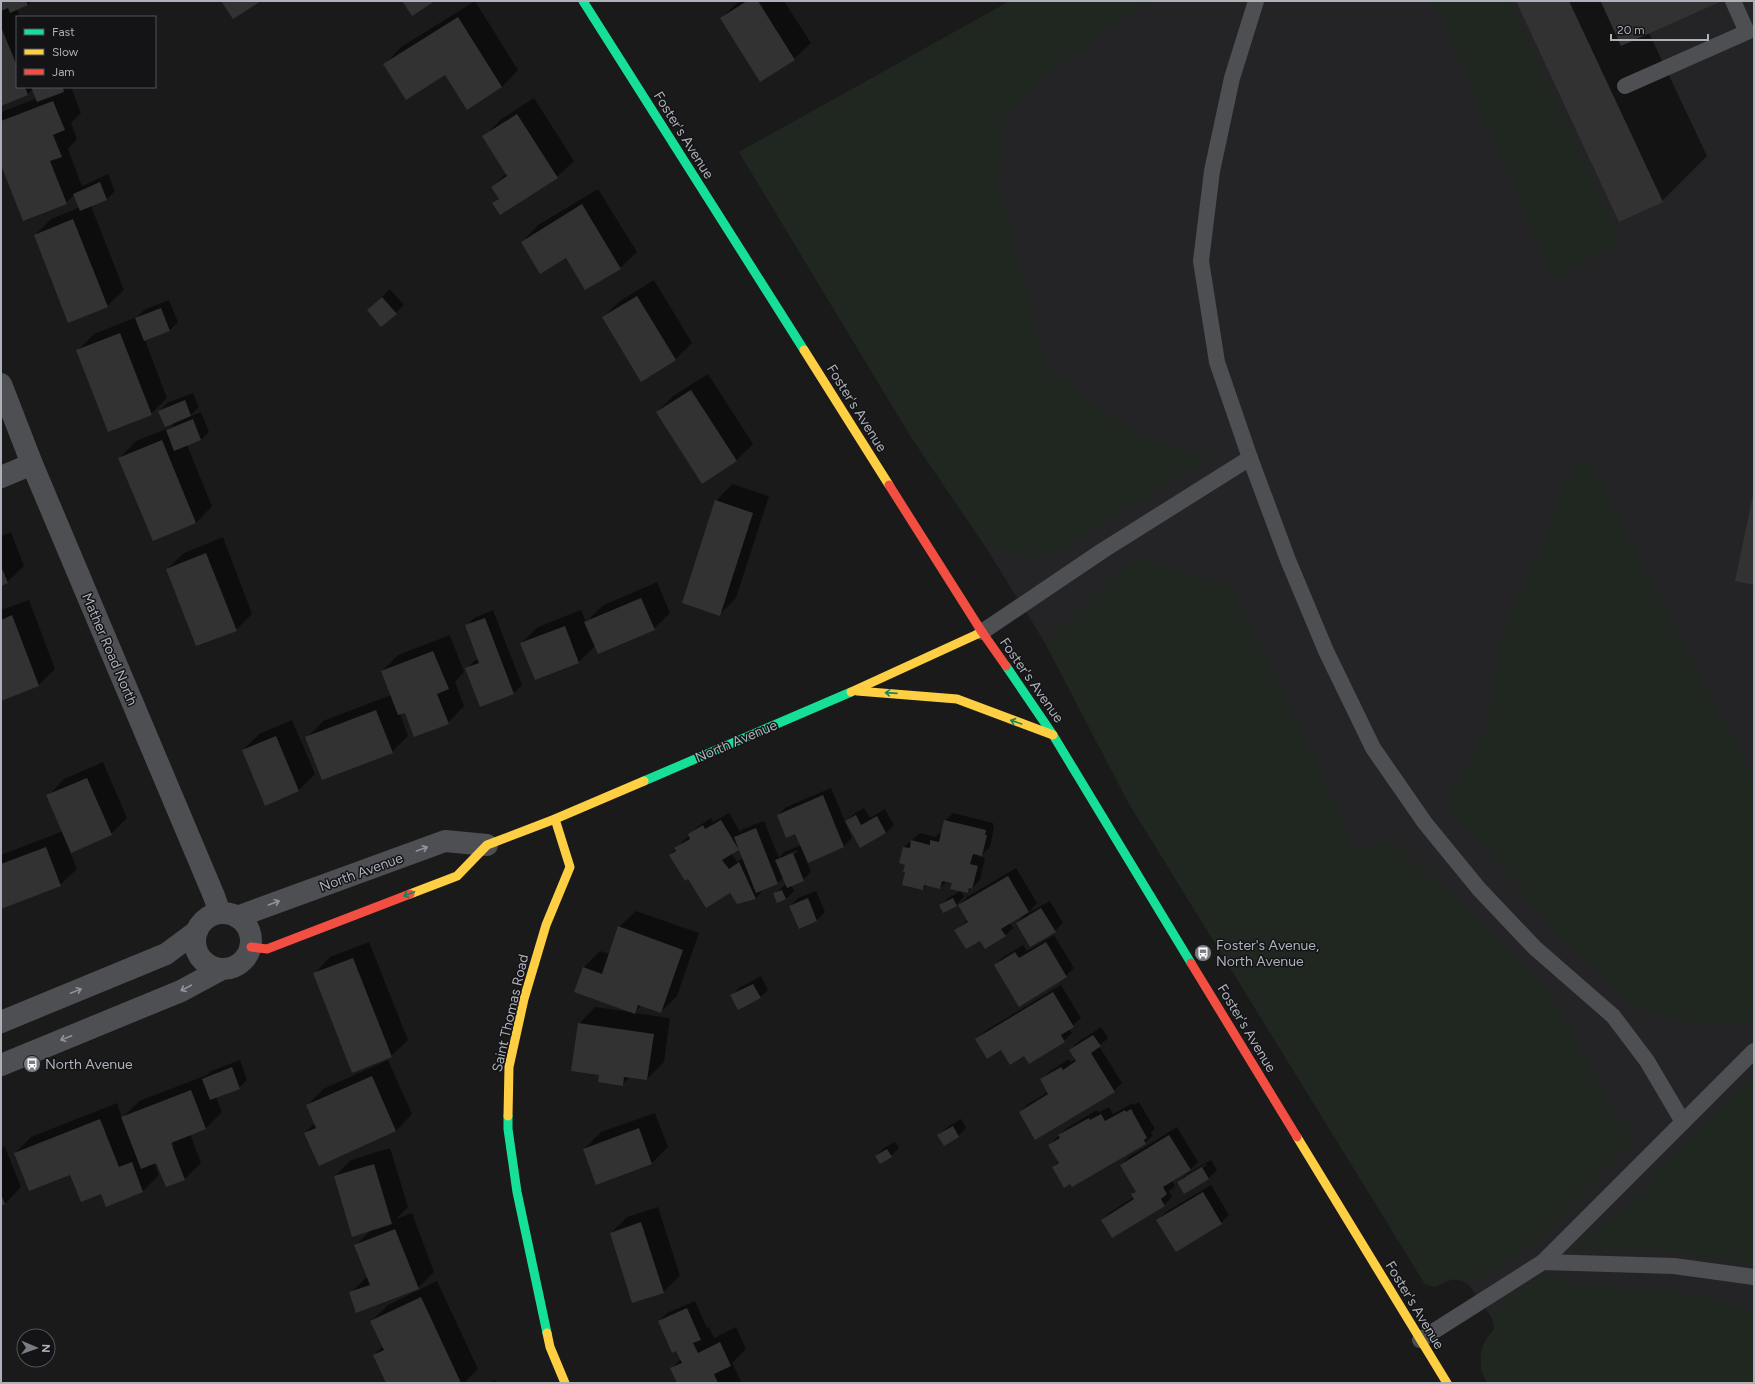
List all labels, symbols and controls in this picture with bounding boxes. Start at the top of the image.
legend [16,16,156,88]
scale bar [1611,16,1708,42]
text: 20 m [1617,23,1645,37]
text: Fast [52,25,75,39]
text: Slow [52,45,79,59]
text: Jam [52,65,75,79]
street label: Foster's Avenue [650,88,717,182]
street label: Foster's Avenue [823,361,890,455]
street label: Mather Road North [78,590,141,708]
street label: Foster's Avenue [996,634,1067,726]
one-way arrow [885,689,898,696]
street label: North Avenue [693,716,780,766]
one-way arrow [1010,718,1023,725]
one-way arrow [416,845,429,852]
street label: North Avenue [317,849,406,895]
one-way arrow [404,891,416,899]
one-way arrow [268,899,280,907]
place label: Foster's Avenue, North Avenue [1216,937,1319,970]
bus stop icon: Foster's Avenue, North Avenue [1193,943,1213,963]
street label: Saint Thomas Road [489,953,532,1074]
street label: Foster's Avenue [1214,981,1280,1076]
one-way arrow [180,985,192,993]
one-way arrow [69,987,81,994]
one-way arrow [61,1035,73,1043]
bus stop icon: North Avenue [22,1054,42,1074]
place label: North Avenue [45,1056,133,1073]
street label: Foster's Avenue [1382,1258,1448,1353]
north arrow [16,1328,56,1368]
text: N [39,1344,52,1353]

